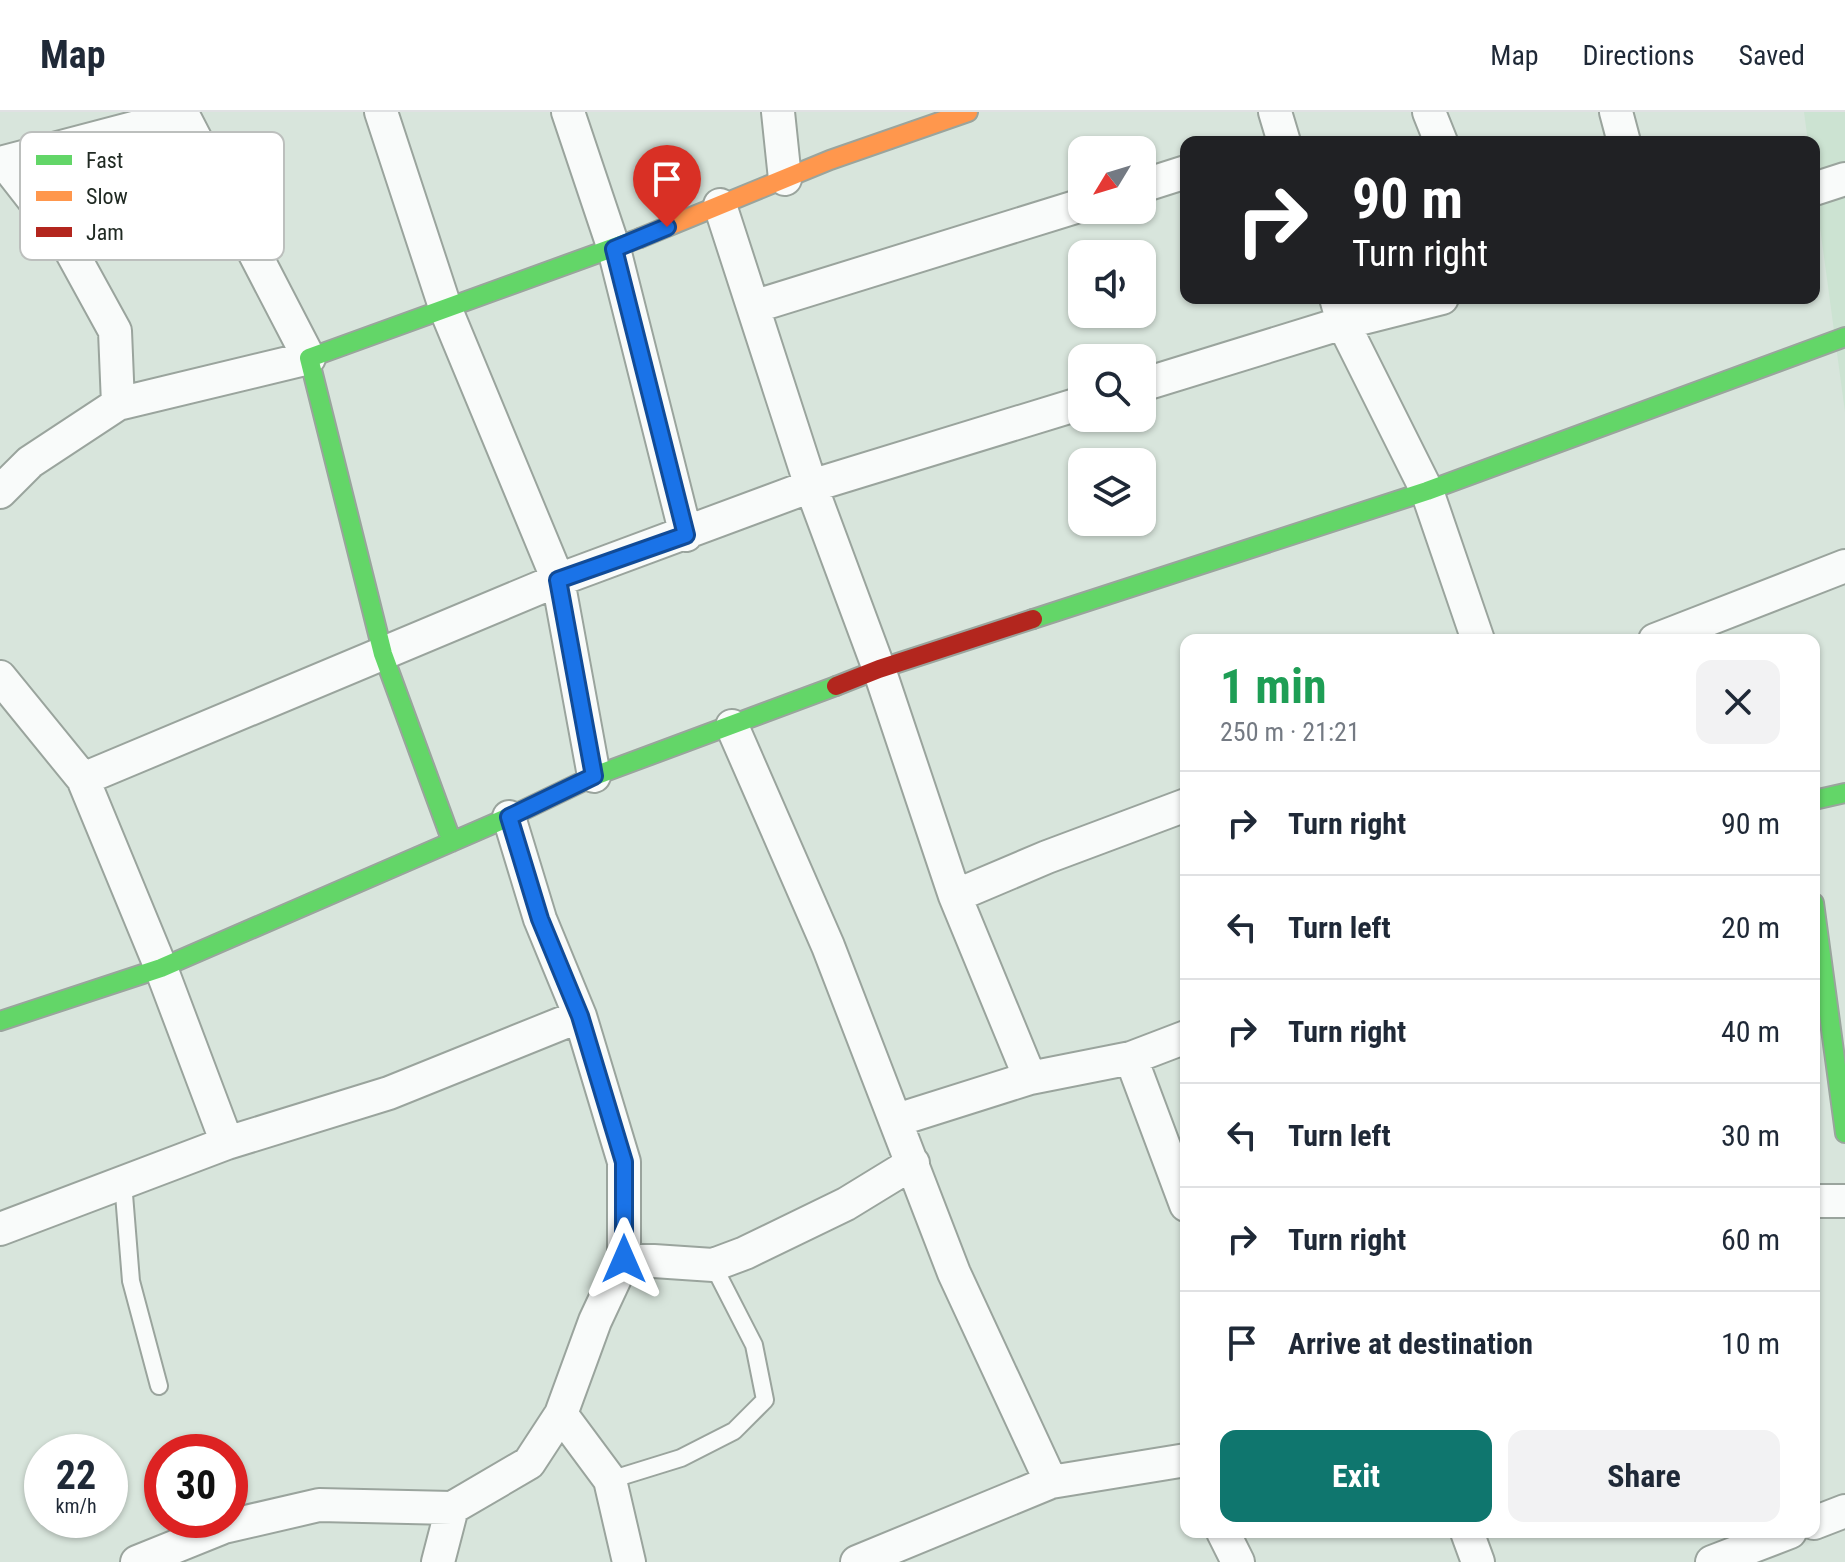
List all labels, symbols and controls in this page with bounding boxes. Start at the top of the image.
text: Map [40,33,106,77]
text: Map [1490,39,1539,72]
text: Directions [1583,39,1694,72]
text: Saved [1738,39,1805,72]
legend [20,132,284,260]
north arrow [1068,136,1156,224]
map controls [1068,136,1156,536]
pin [633,145,701,227]
text: Fast [86,148,123,173]
icon: arrive [645,157,689,201]
text: 90 m [1352,166,1463,232]
icon: right [1220,168,1324,272]
text: Slow [86,184,128,209]
text: Jam [86,220,124,245]
text: Turn right [1352,233,1488,275]
button: sound [1068,240,1156,328]
button: search [1068,344,1156,432]
button: layers [1068,448,1156,536]
text: 1 min [1220,658,1327,715]
button: close [1696,660,1780,744]
text: 250 m · 21:21 [1220,717,1360,747]
icon: right [1220,801,1264,845]
text: Turn right [1288,806,1406,841]
text: 90 m [1721,806,1780,841]
icon: left [1220,905,1264,949]
text: Turn left [1288,910,1391,945]
text: 20 m [1721,910,1780,945]
icon: right [1220,1009,1264,1053]
text: Turn right [1288,1014,1406,1049]
text: 40 m [1721,1014,1780,1049]
icon: left [1220,1113,1264,1157]
text: Turn left [1288,1118,1391,1153]
text: 30 m [1721,1118,1780,1153]
position arrow [582,1217,666,1301]
icon: right [1220,1217,1264,1261]
text: Turn right [1288,1222,1406,1257]
text: 60 m [1721,1222,1780,1257]
icon: arrive [1220,1321,1264,1365]
text: Arrive at destination [1288,1326,1533,1361]
text: 10 m [1721,1326,1780,1361]
button: Exit [1220,1430,1492,1522]
button: Share [1508,1430,1780,1522]
speed limit sign: 30 [144,1434,248,1538]
text: 22 [56,1452,96,1499]
text: km/h [55,1494,97,1518]

